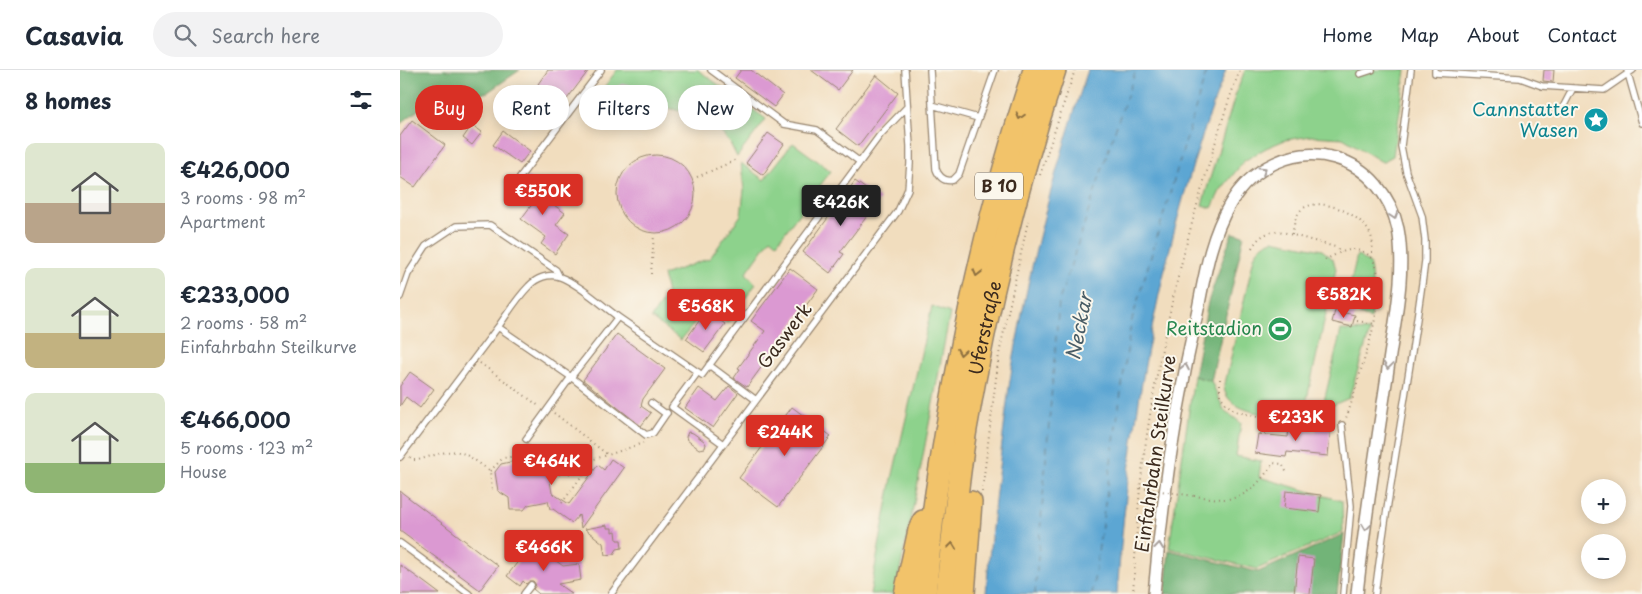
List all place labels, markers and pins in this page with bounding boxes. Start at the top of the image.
place label: Cannstatter Wasen [1472,95,1579,143]
place icon: Cannstatter Wasen [1583,107,1609,133]
pin: €550K [508,174,578,216]
pin: €426K [806,184,876,227]
pin: €582K [1309,276,1379,319]
pin: €568K [671,288,741,331]
place label: Reitstadion [1166,314,1262,341]
sports icon: Reitstadion [1267,316,1293,342]
pin: €233K [1261,400,1331,442]
pin: €244K [750,414,820,457]
pin: €464K [517,444,587,486]
pin: €466K [509,530,579,572]

